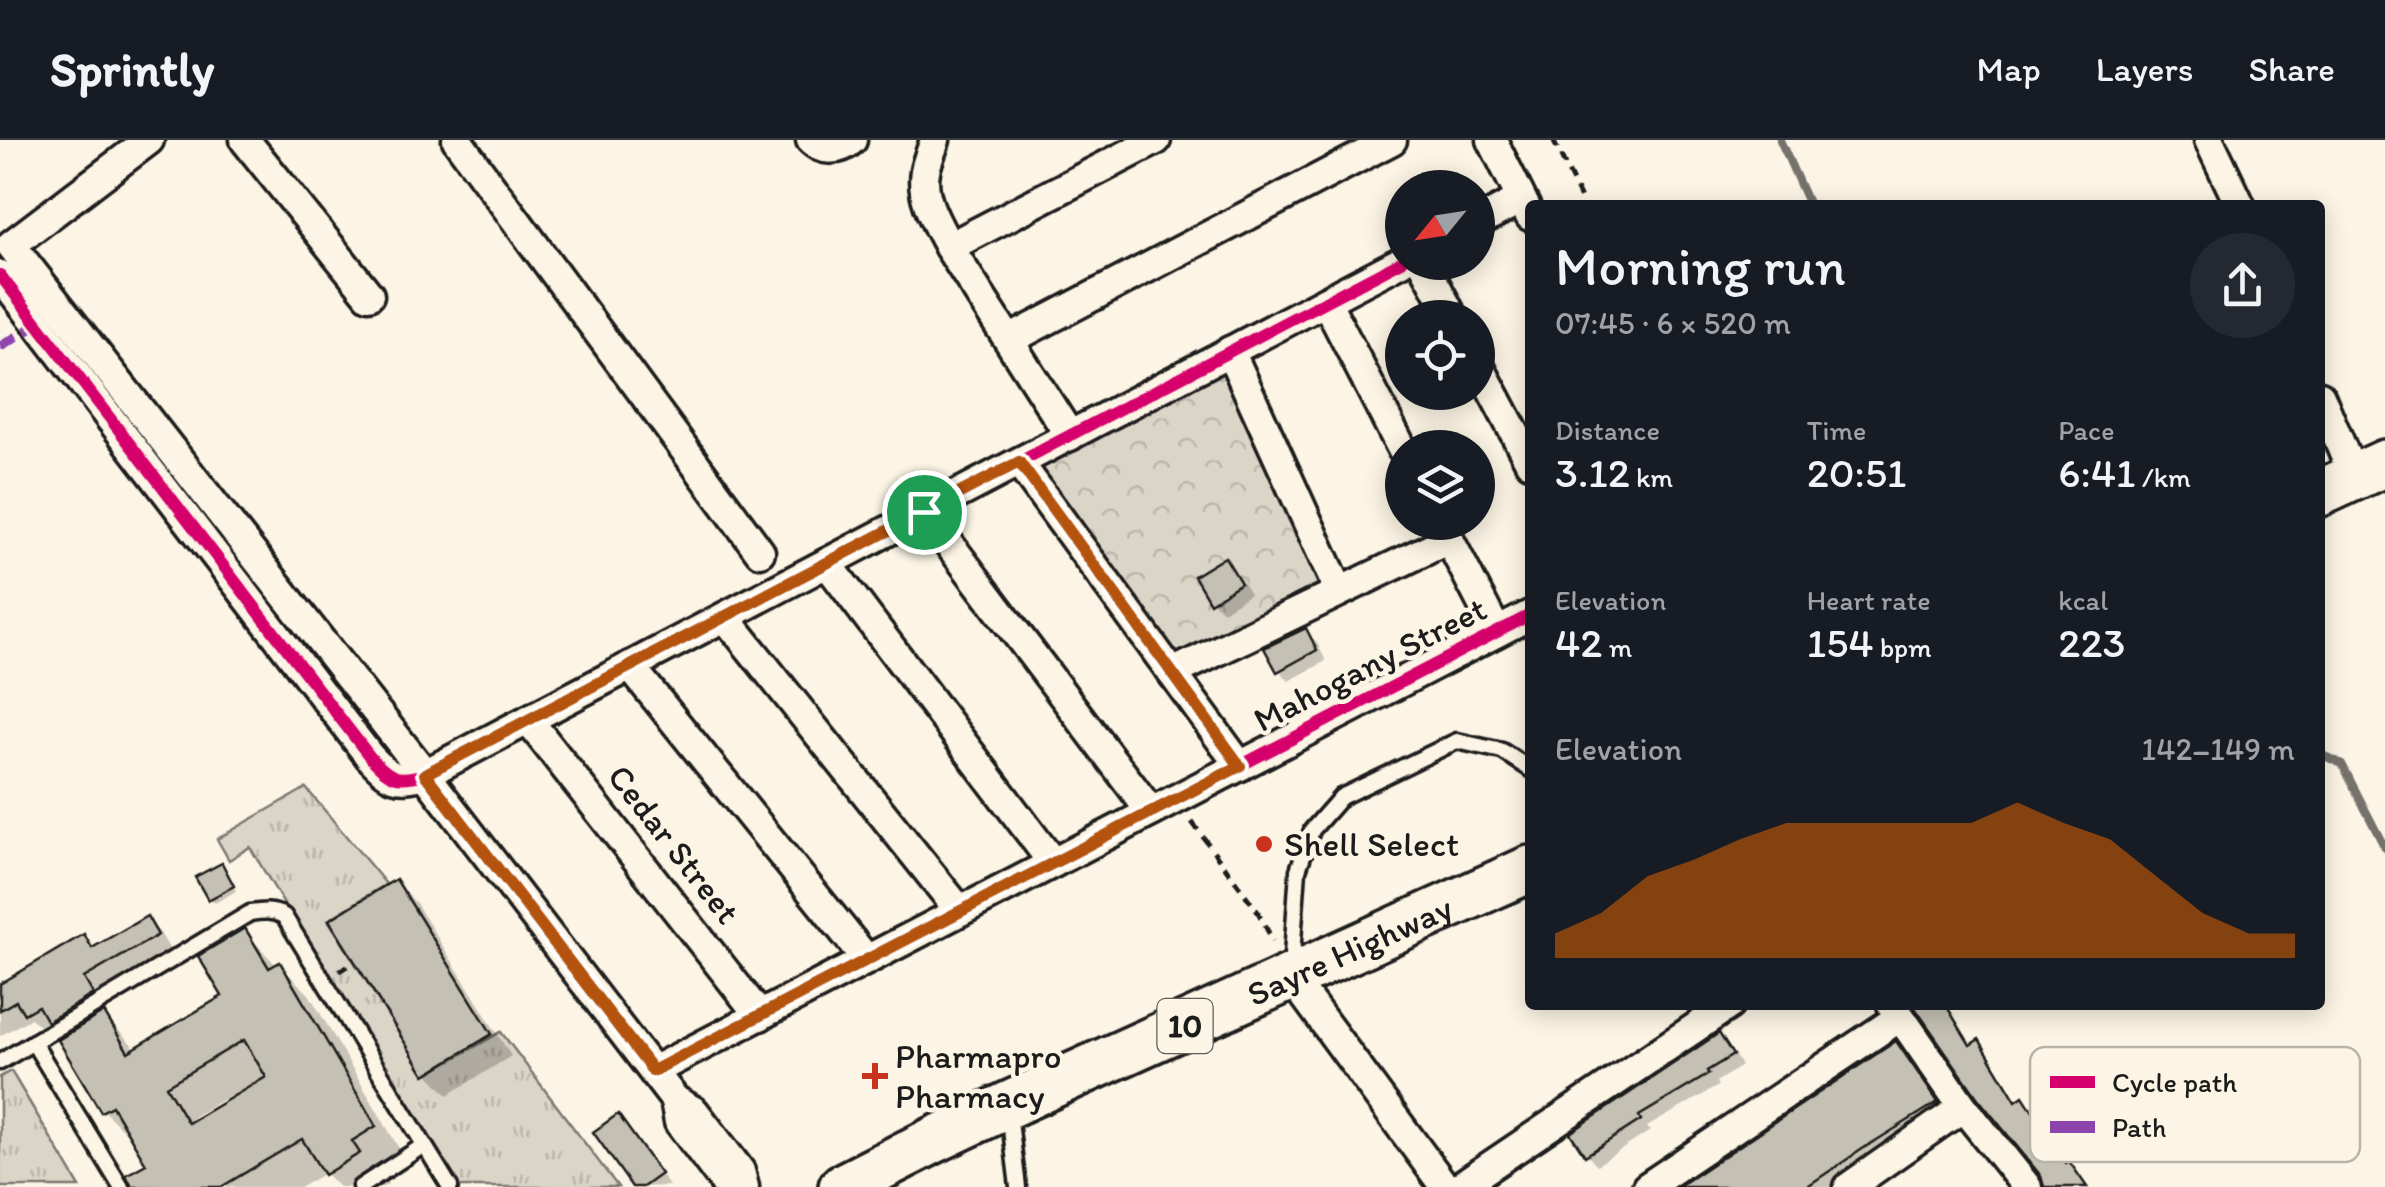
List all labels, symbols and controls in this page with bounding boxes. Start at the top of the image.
text: Sprintly [50,40,214,98]
text: Map [1977,48,2041,90]
text: Layers [2096,48,2193,90]
text: Share [2248,48,2335,90]
north arrow [1385,170,1495,280]
map controls [1385,170,1495,540]
text: Morning run [1555,233,1846,299]
button: share [2190,233,2295,338]
button: locate [1385,300,1495,410]
text: 07:45 · 6 × 520 m [1555,304,1791,342]
text: Distance [1555,413,1660,447]
text: Time [1807,413,1866,447]
text: Pace [2058,413,2114,447]
button: layers [1385,430,1495,540]
text: 3.12 [1555,447,1630,498]
text: 20:51 [1807,447,1906,498]
text: 6:41 [2058,447,2136,498]
text: km [1630,460,1673,494]
text: /km [2136,460,2191,494]
pin [882,470,967,555]
icon: arrive [897,485,952,540]
text: Elevation [1555,583,1666,617]
text: Heart rate [1807,583,1931,617]
text: kcal [2058,583,2108,617]
street label: Mahogany Street [1247,587,1493,741]
text: 42 [1555,617,1602,668]
text: 154 [1807,617,1873,668]
text: 223 [2058,617,2125,668]
text: m [1602,630,1632,664]
text: bpm [1873,630,1932,664]
text: Elevation [1555,730,1682,768]
text: 142–149 m [2141,730,2295,768]
street label: Cedar Street [599,756,749,932]
place label: Shell Select [1284,823,1459,865]
marker: Shell Select [1253,833,1275,855]
street label: Sayre Highway [1241,886,1459,1015]
road number: 10 [1158,999,1212,1053]
place label: Pharmapro Pharmacy [895,1035,1061,1117]
legend [2030,1047,2360,1162]
marker: Pharmapro Pharmacy [864,1065,886,1087]
text: Cycle path [2112,1065,2237,1099]
text: Path [2112,1110,2166,1144]

